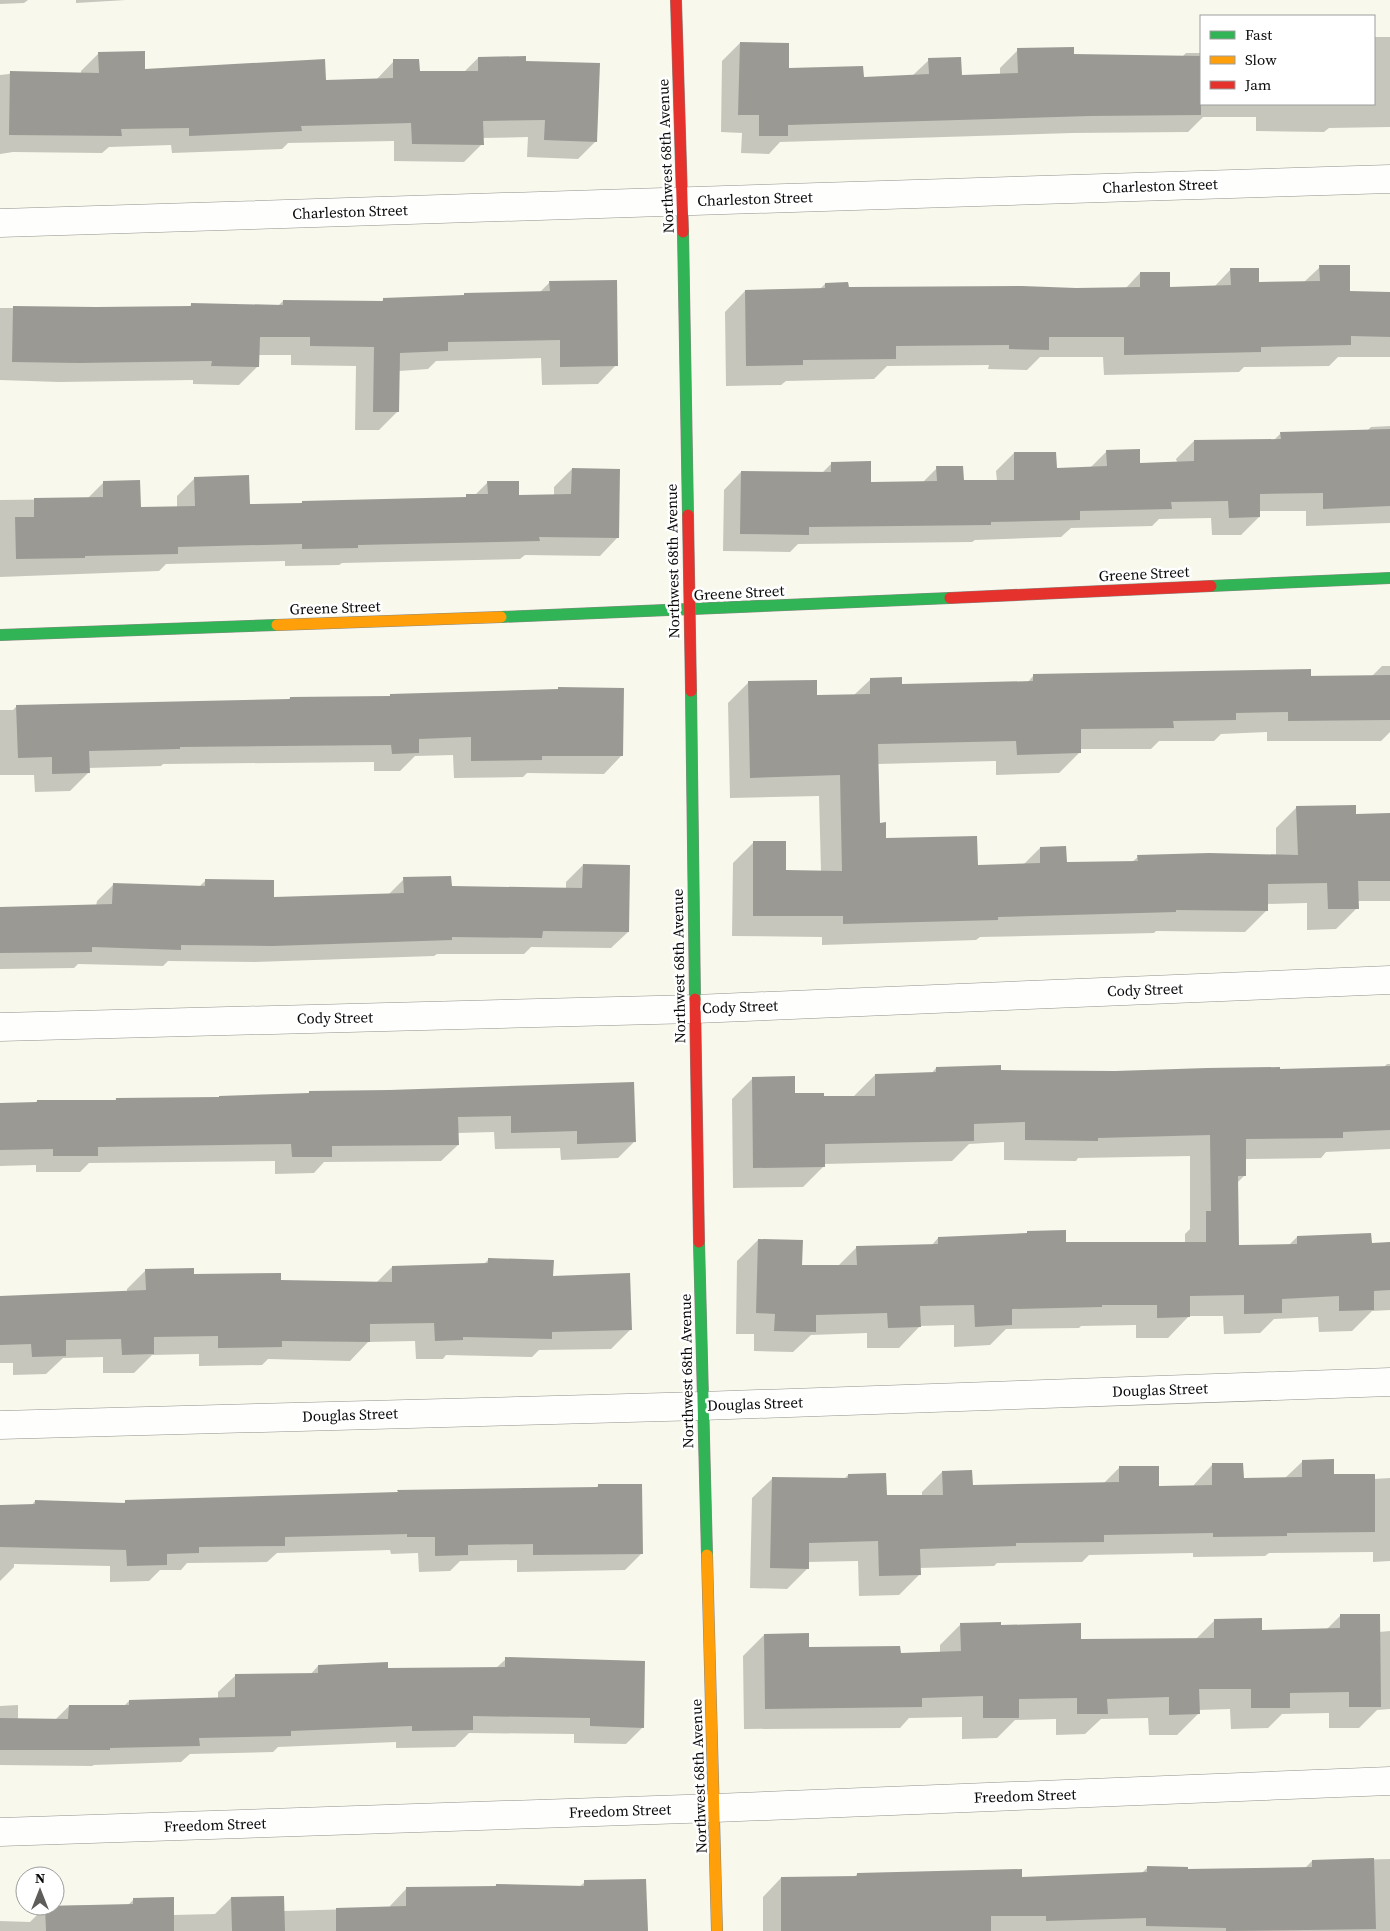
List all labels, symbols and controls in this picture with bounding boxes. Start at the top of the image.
legend [1200,15,1375,105]
text: Fast [1245,24,1272,45]
text: Slow [1245,49,1277,70]
text: Jam [1244,74,1272,95]
street label: Northwest 68th Avenue [652,78,679,234]
street label: Charleston Street [1102,173,1218,198]
street label: Charleston Street [697,186,813,211]
street label: Charleston Street [292,199,408,224]
street label: Northwest 68th Avenue [661,483,684,638]
street label: Greene Street [1098,561,1190,586]
street label: Greene Street [693,580,785,605]
street label: Greene Street [289,595,381,620]
street label: Northwest 68th Avenue [667,888,690,1043]
street label: Cody Street [1107,978,1183,1001]
street label: Cody Street [702,995,778,1018]
street label: Cody Street [297,1006,373,1029]
street label: Northwest 68th Avenue [675,1293,698,1448]
street label: Douglas Street [1112,1377,1208,1402]
street label: Douglas Street [707,1391,803,1416]
street label: Douglas Street [302,1402,398,1427]
street label: Northwest 68th Avenue [685,1698,712,1854]
street label: Freedom Street [973,1783,1077,1808]
street label: Freedom Street [568,1798,672,1823]
street label: Freedom Street [163,1812,267,1837]
north arrow [15,1866,65,1916]
text: N [35,1868,45,1888]

